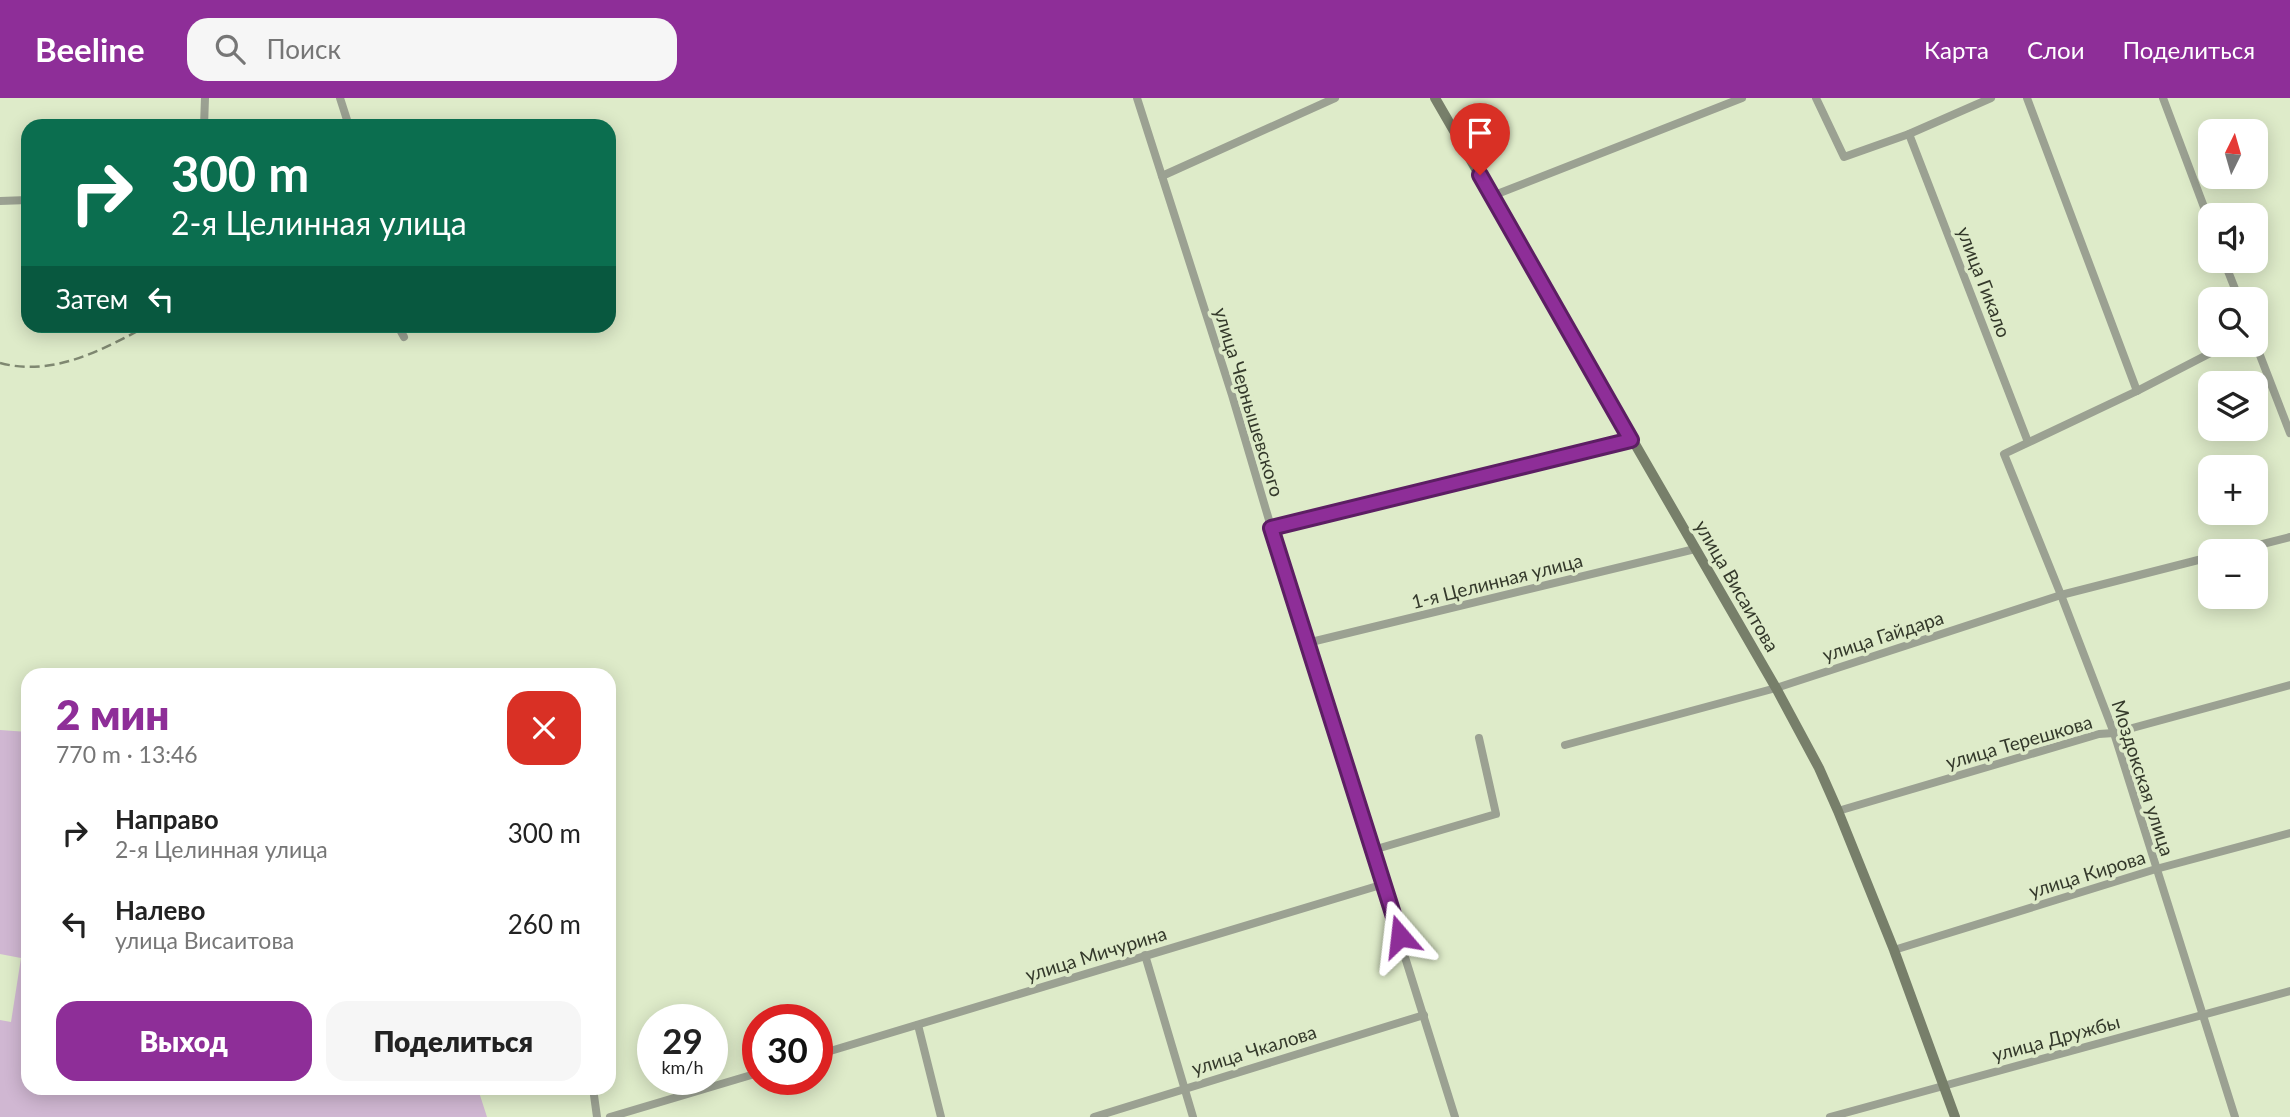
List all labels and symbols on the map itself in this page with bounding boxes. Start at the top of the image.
pin [1450,103,1510,175]
north arrow [2198,119,2268,189]
street label: улица Гикало [1953,223,2016,340]
street label: улица Чернышевского [1210,304,1289,499]
street label: улица Висаитова [1690,516,1784,656]
street label: 1-я Целинная улица [1409,548,1585,613]
street label: улица Гайдара [1819,605,1946,666]
street label: Моздокская улица [2107,697,2180,859]
street label: улица Терешкова [1943,710,2095,773]
street label: улица Кирова [2026,845,2148,902]
position arrow [1363,899,1437,973]
street label: улица Мичурина [1022,921,1169,986]
speed limit sign: 30 [742,1004,833,1095]
street label: улица Дружбы [1989,1009,2122,1066]
street label: улица Чкалова [1189,1020,1319,1079]

